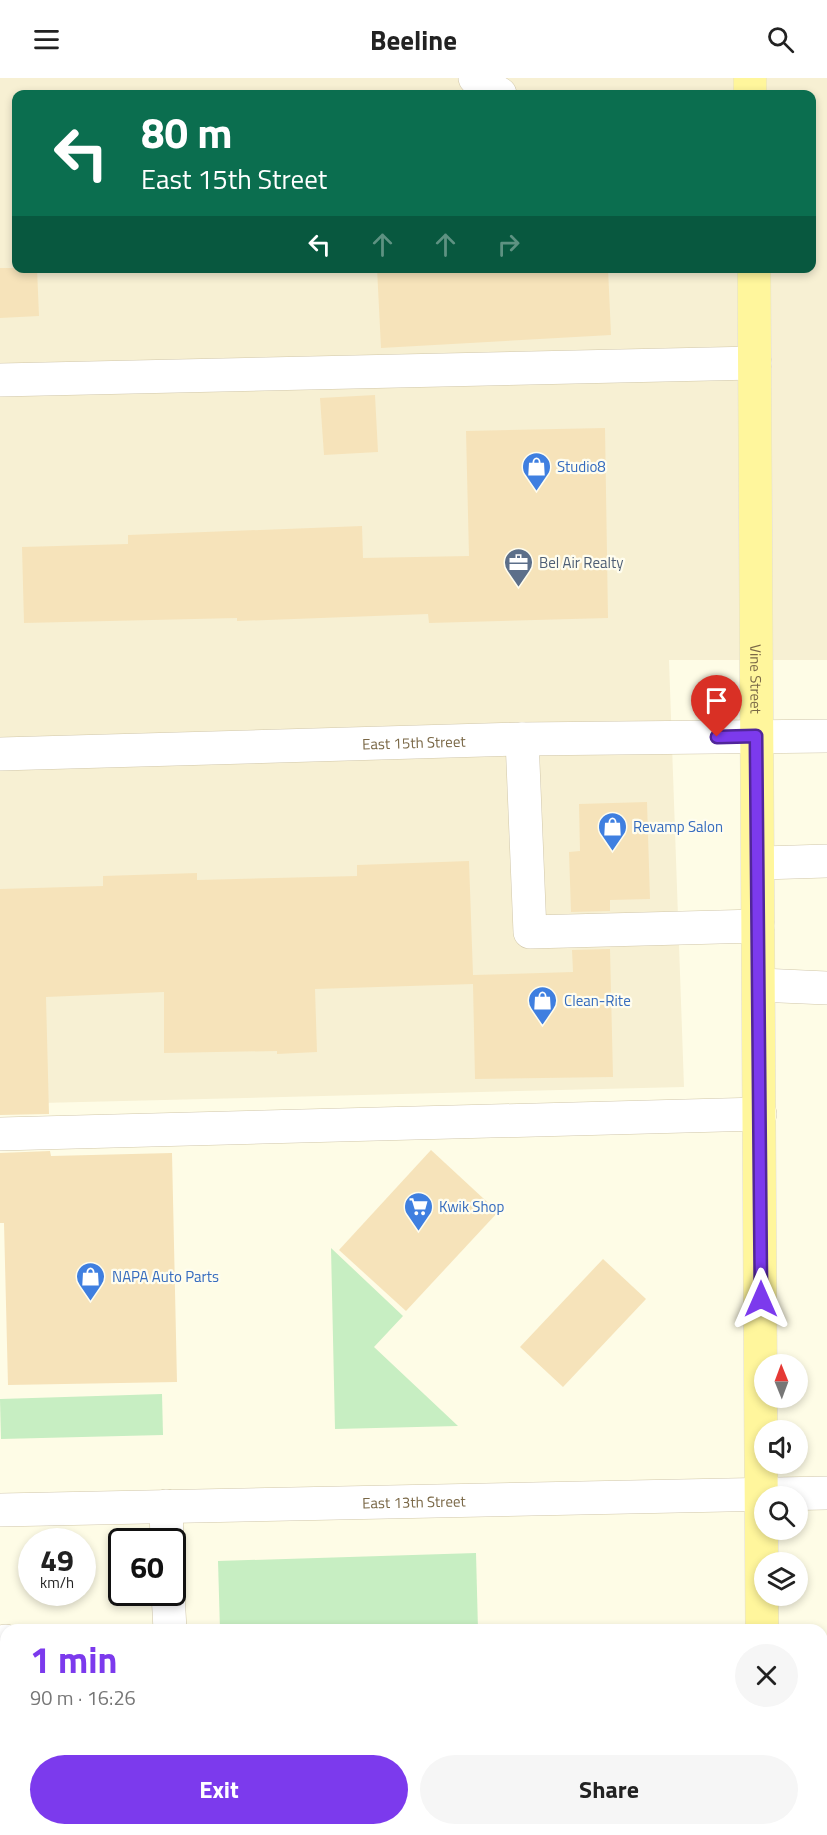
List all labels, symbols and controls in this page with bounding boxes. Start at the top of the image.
text: Beeline [370,19,457,60]
icon: menu [30,23,63,56]
icon: search [764,23,797,56]
text: 80 m [141,100,233,164]
icon: left [42,114,120,192]
text: East 15th Street [141,158,327,199]
icon: left [303,228,336,261]
icon: ahead [366,228,399,261]
icon: ahead [429,228,462,261]
icon: right [492,228,525,261]
shop icon: Studio8 [520,450,552,492]
place label: Studio8 [557,455,606,478]
office icon: Bel Air Realty [502,546,534,588]
place label: Bel Air Realty [539,551,623,574]
street label: Vine Street [745,644,768,715]
pin [691,675,742,737]
icon: arrive [700,684,733,717]
street label: East 15th Street [362,729,467,755]
shop icon: Revamp Salon [596,810,628,852]
place label: Revamp Salon [633,815,723,838]
shop icon: Clean-Rite [527,984,559,1026]
place label: Clean-Rite [564,989,631,1012]
supermarket icon: Kwik Shop [402,1190,434,1232]
place label: Kwik Shop [439,1195,504,1218]
shop icon: NAPA Auto Parts [75,1260,107,1302]
place label: NAPA Auto Parts [112,1265,219,1288]
position arrow [729,1267,793,1331]
north arrow [754,1354,808,1408]
map controls [754,1354,808,1606]
button: sound [754,1420,808,1474]
button: search [754,1486,808,1540]
street label: East 13th Street [362,1489,467,1514]
speed limit sign: 60 [108,1528,186,1606]
text: 49 [40,1537,74,1583]
button: layers [754,1552,808,1606]
text: km/h [40,1571,74,1594]
text: 1 min [30,1632,117,1687]
button: close [735,1644,798,1707]
text: 90 m · 16:26 [30,1682,136,1713]
button: Exit [30,1755,408,1824]
button: Share [420,1755,798,1824]

